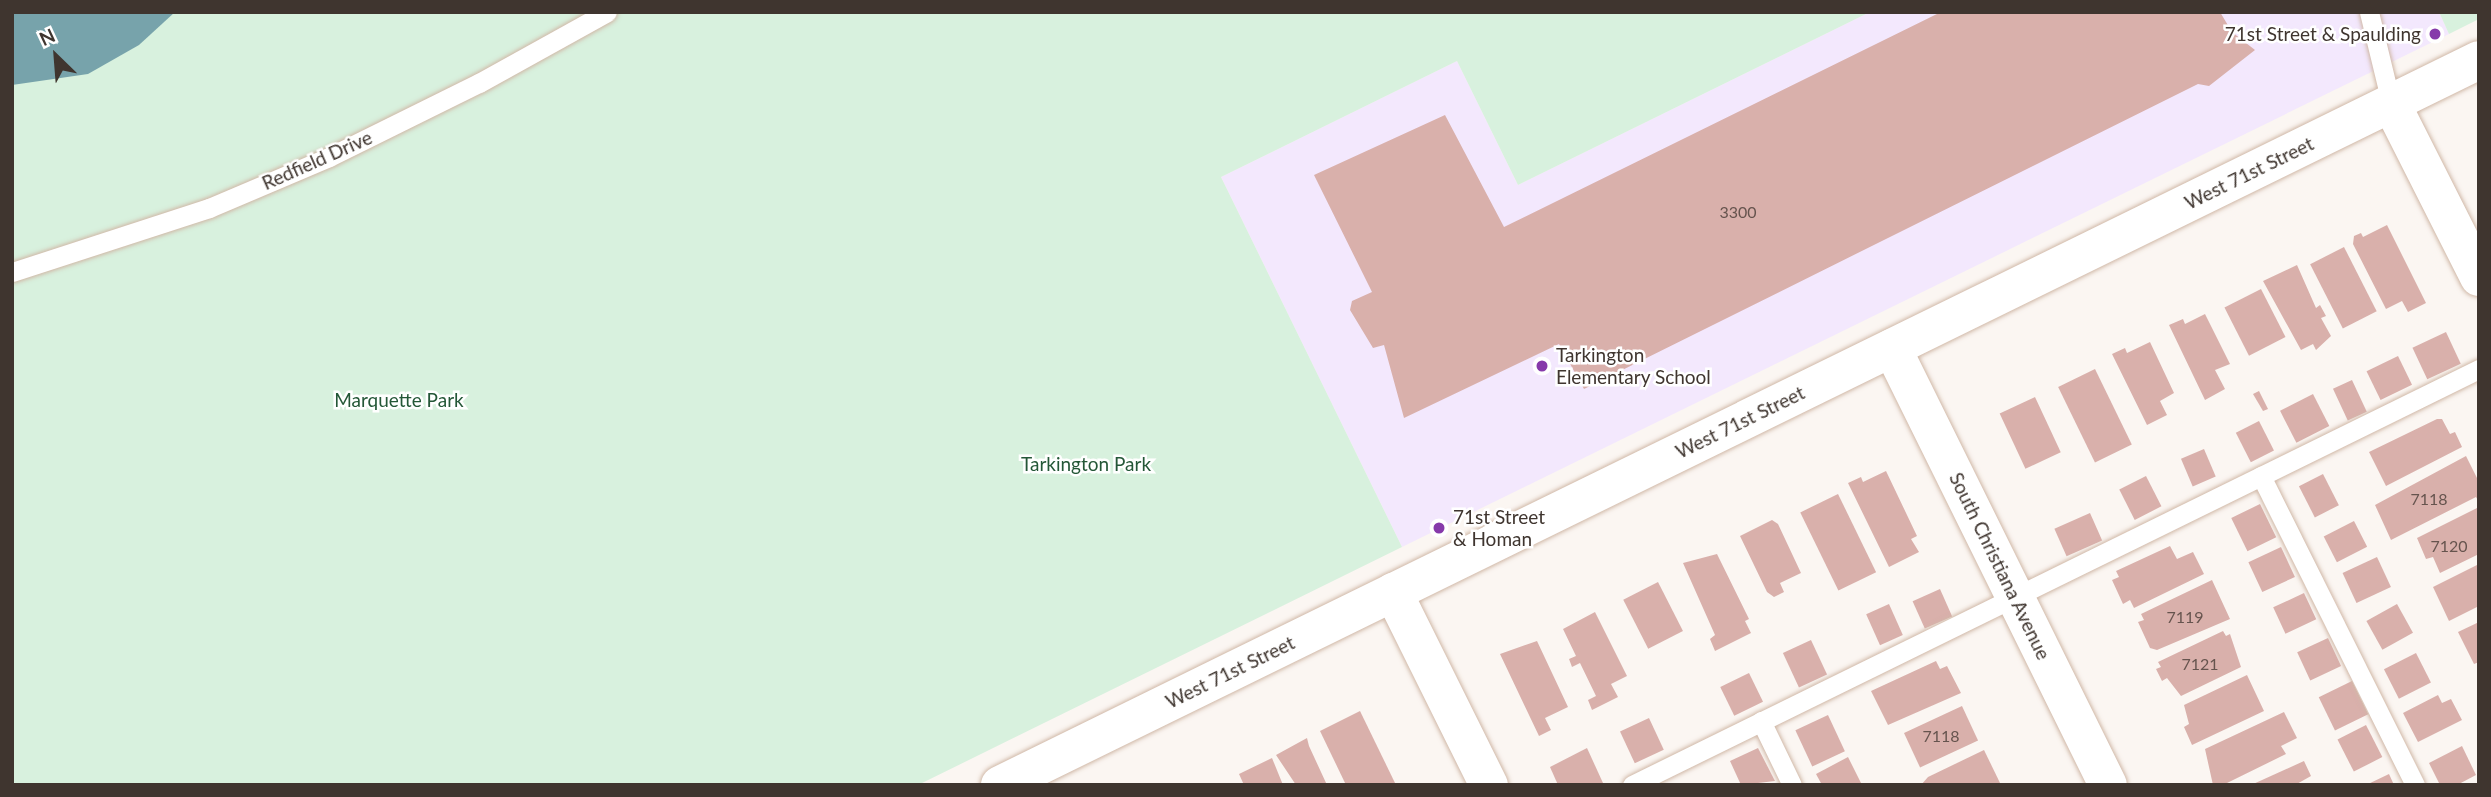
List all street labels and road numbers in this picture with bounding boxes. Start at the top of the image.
street label: Redfield Drive [258,126,376,194]
street label: West 71st Street [2181,132,2317,214]
street label: West 71st Street [1672,381,1808,463]
street label: South Christiana Avenue [1945,468,2055,664]
street label: West 71st Street [1162,631,1298,713]

